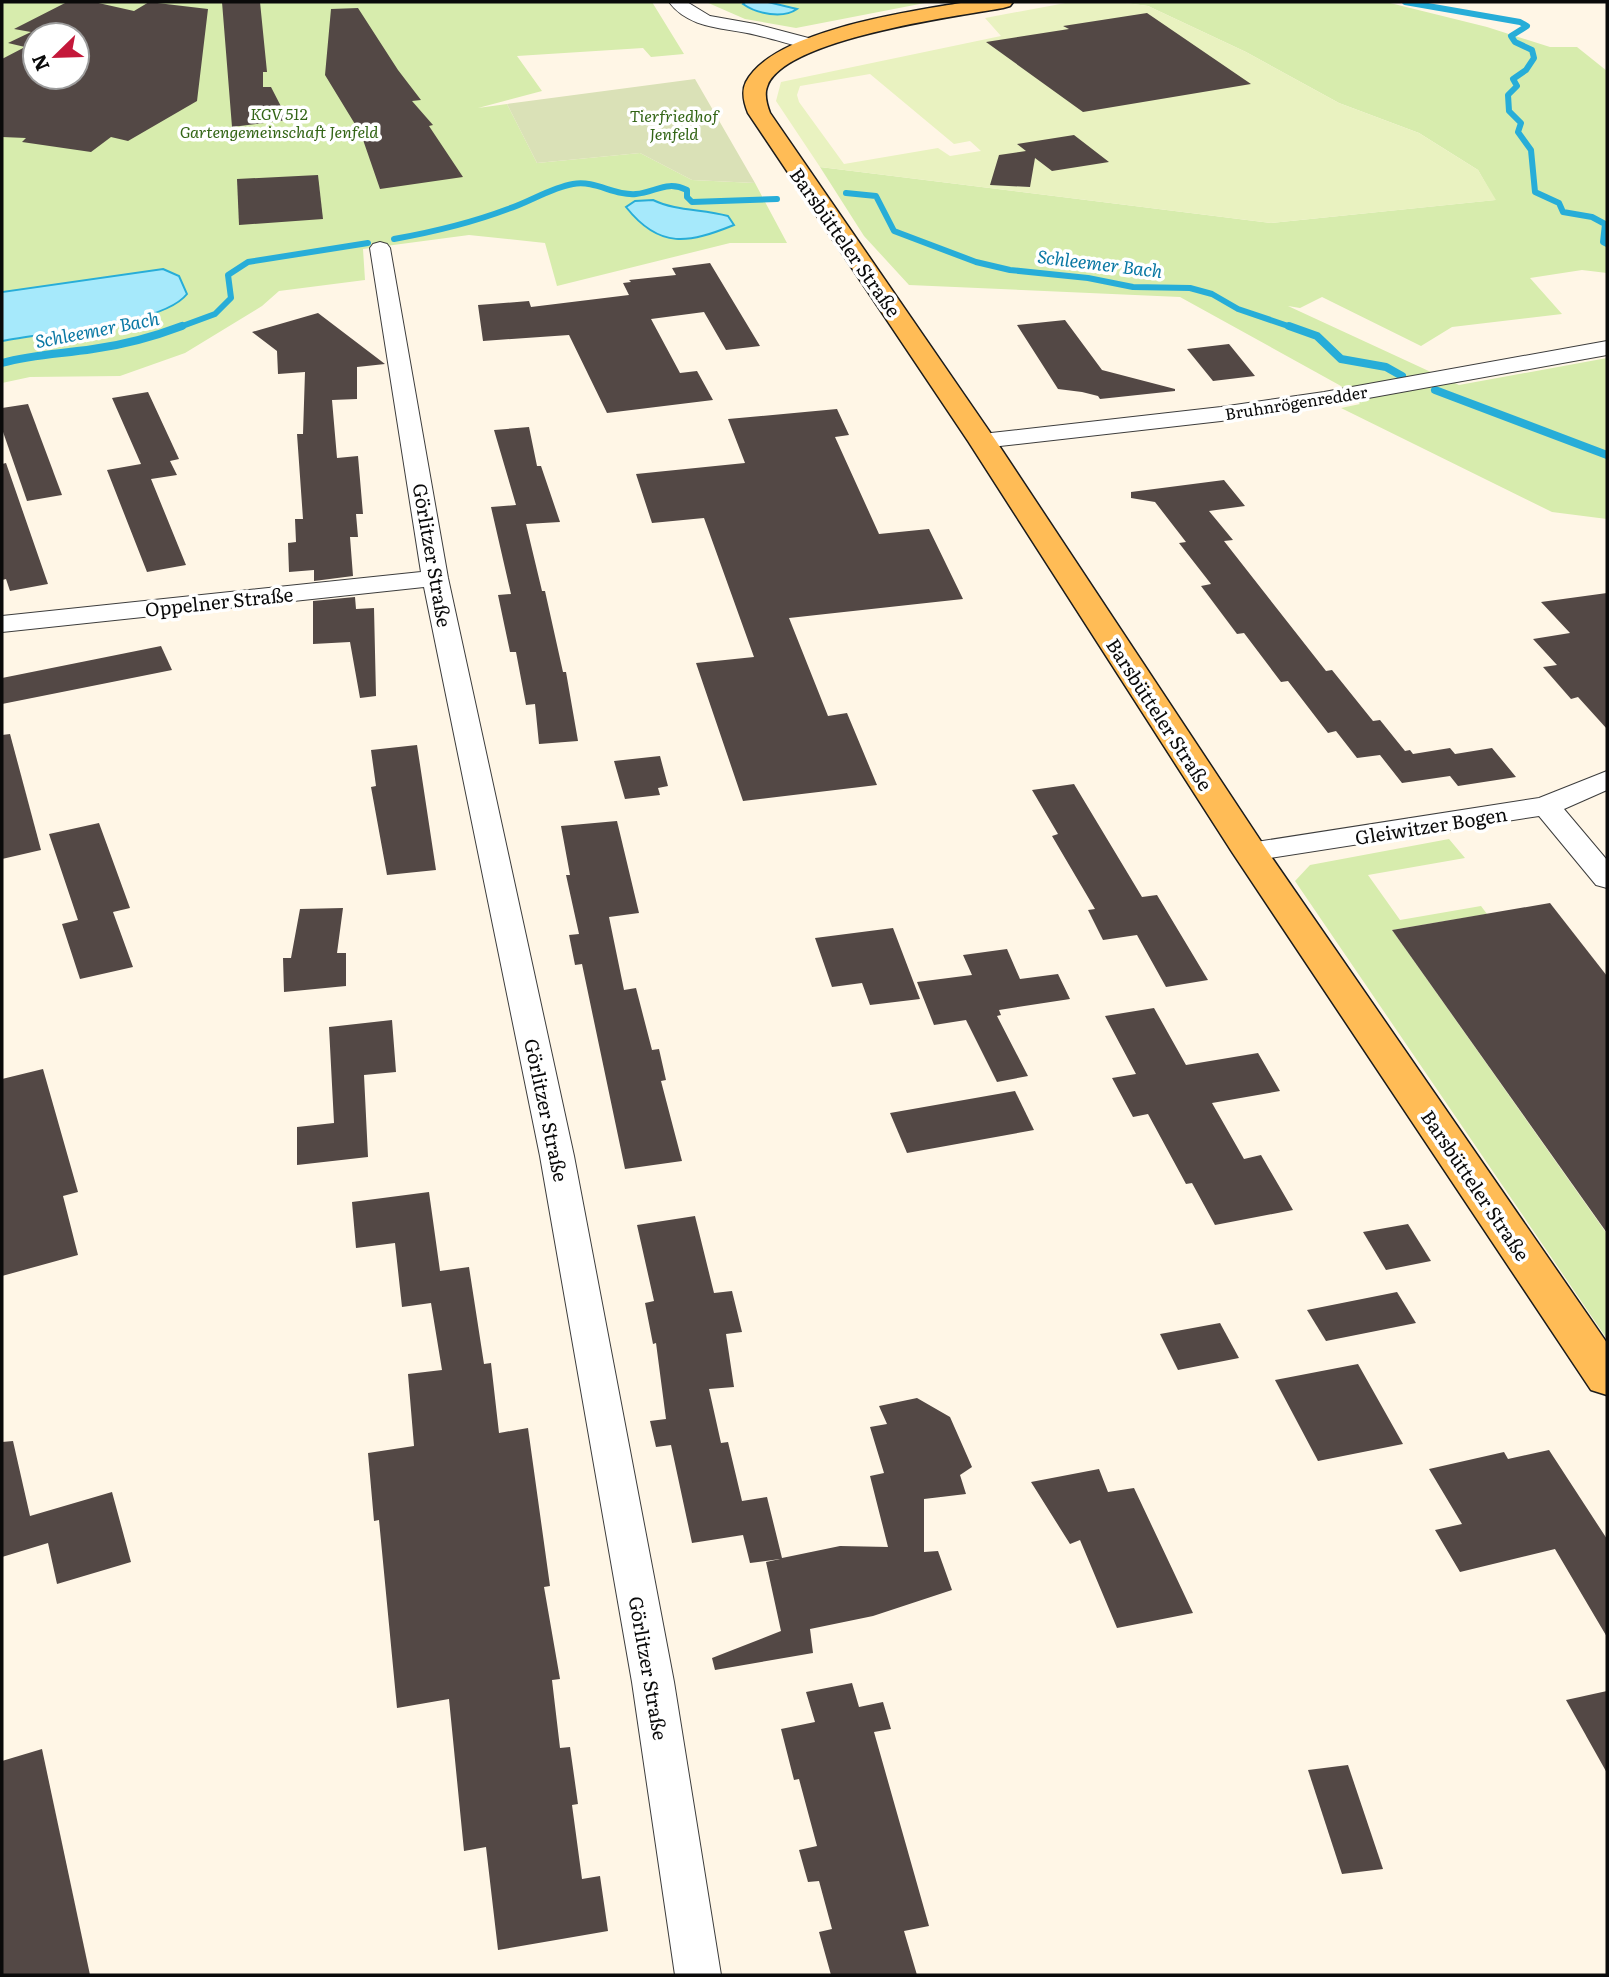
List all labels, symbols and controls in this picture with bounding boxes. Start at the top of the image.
north arrow [21,21,91,91]
text: N [23,50,55,76]
park label: KGV 512 Gartengemeinschaft Jenfeld [180,101,379,143]
park label: Tierfriedhof Jenfeld [630,103,720,145]
street label: Barsbütteler Straße [784,162,908,322]
water label: Schleemer Bach [1036,242,1164,284]
water label: Schleemer Bach [33,304,162,354]
street label: Bruhnrögenredder [1223,379,1369,425]
street label: Görlitzer Straße [407,481,459,629]
street label: Oppelner Straße [144,579,295,623]
street label: Barsbütteler Straße [1100,632,1220,796]
street label: Gleiwitzer Bogen [1353,799,1509,851]
street label: Görlitzer Straße [518,1036,576,1184]
street label: Barsbütteler Straße [1415,1104,1537,1266]
street label: Görlitzer Straße [623,1594,675,1742]

